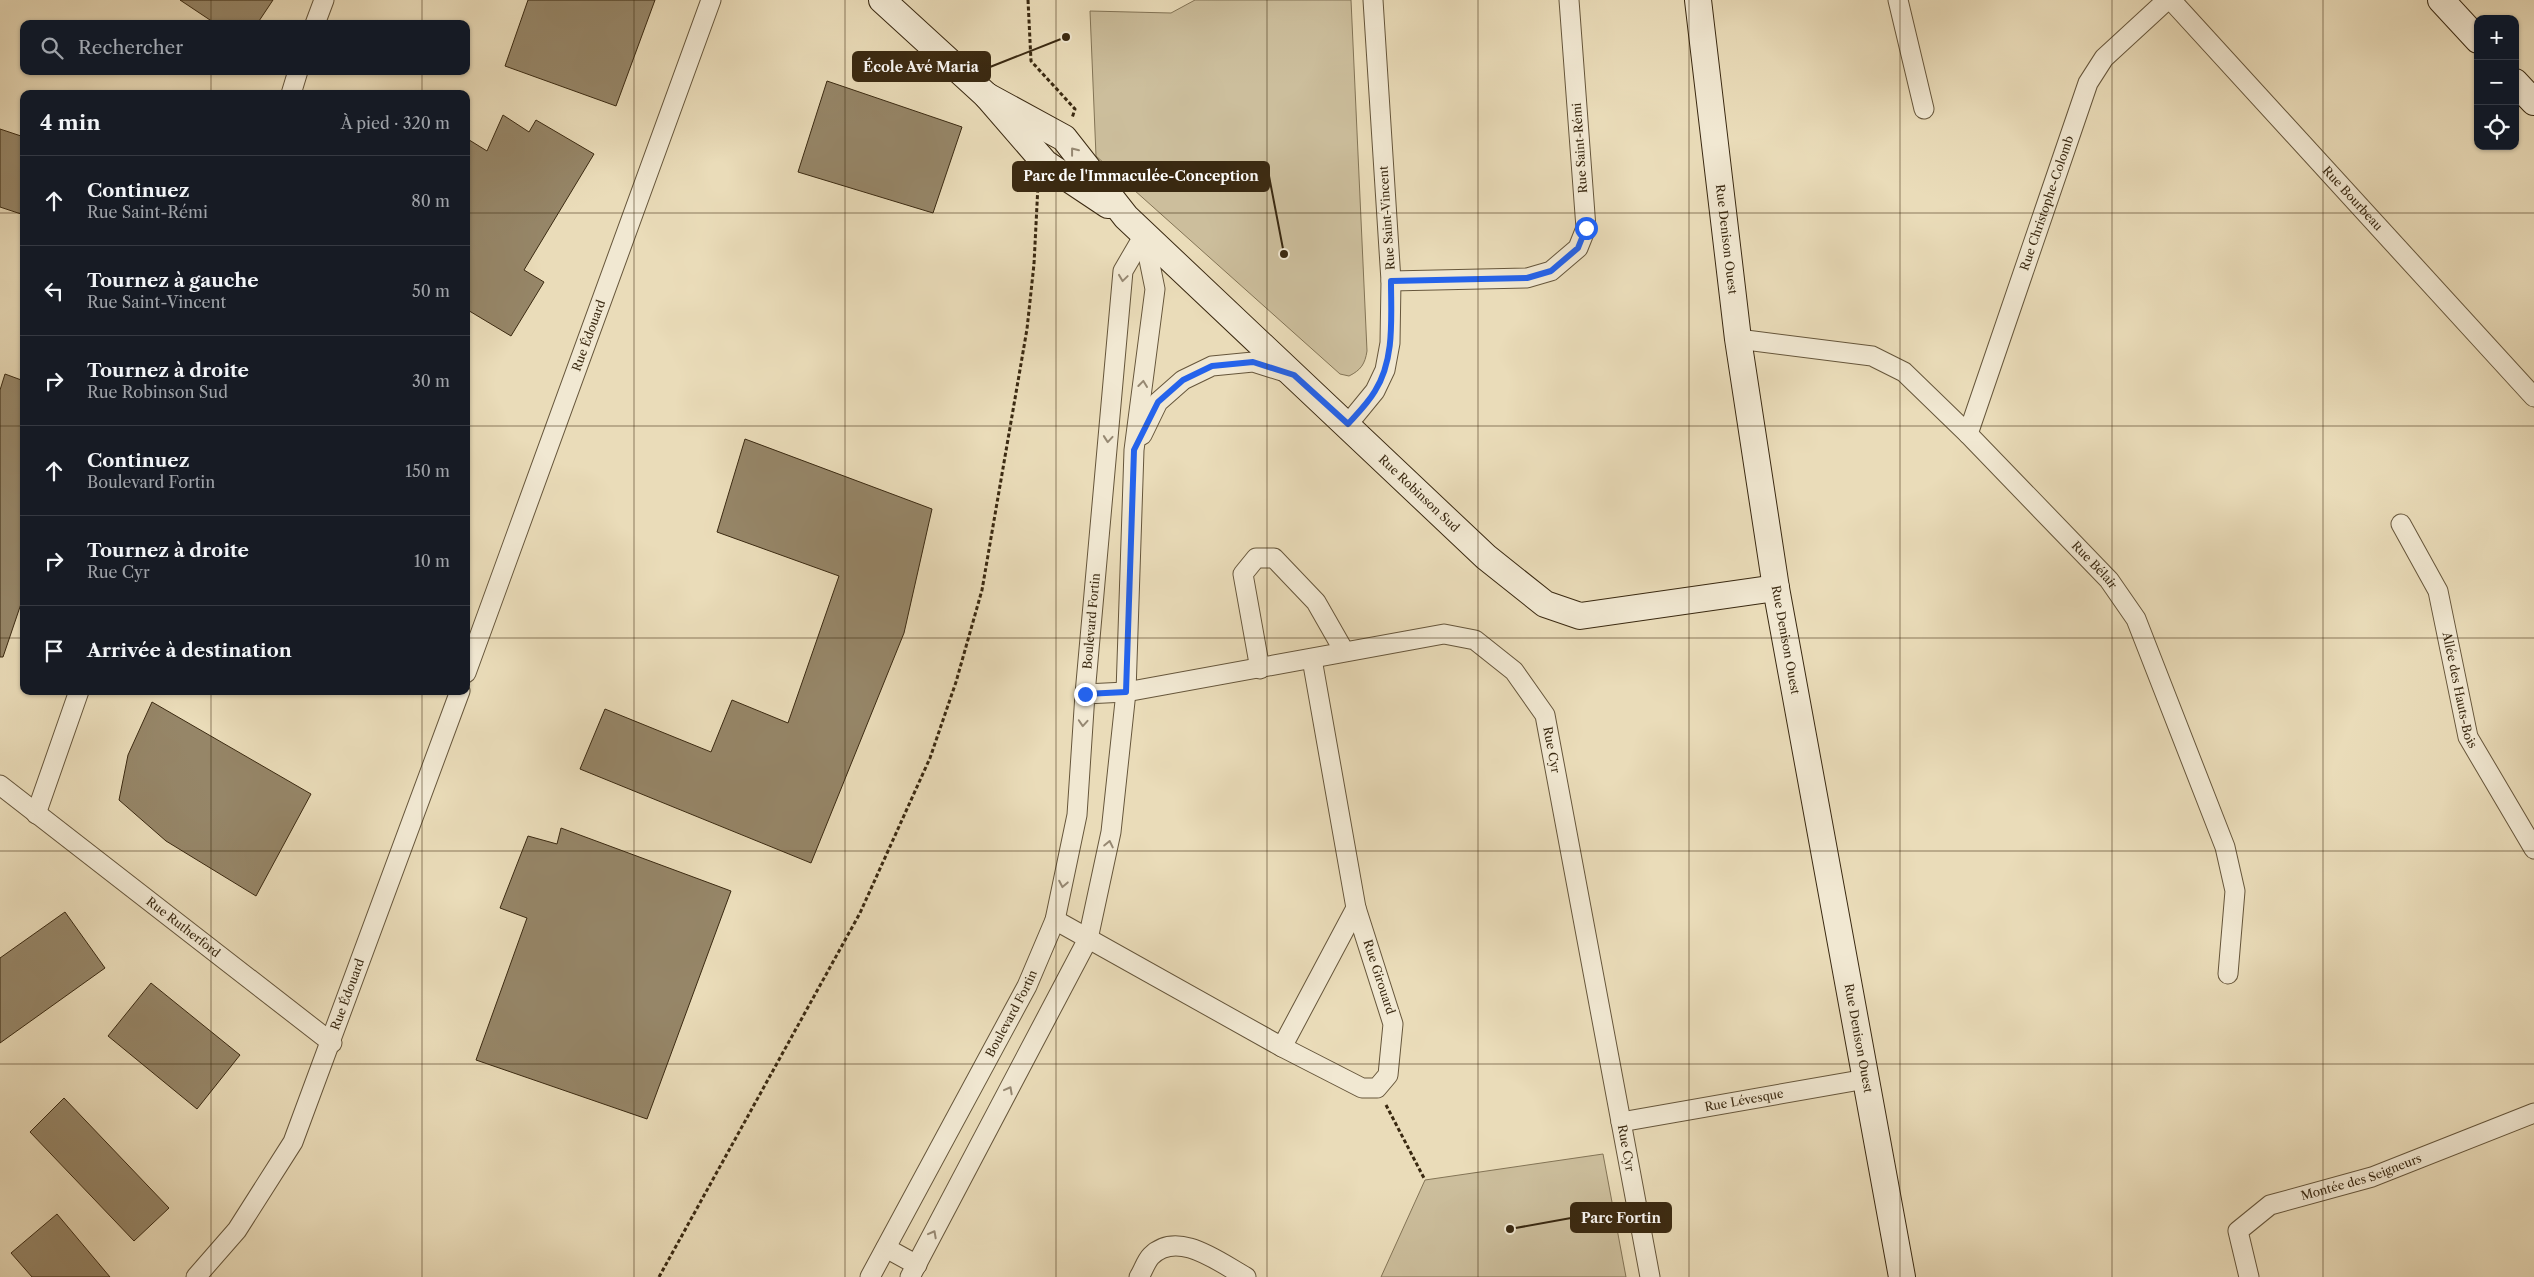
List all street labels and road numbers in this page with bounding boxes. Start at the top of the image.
street label: Rue Saint-Rémi [1569,102,1590,194]
street label: Rue Christophe-Colomb [2016,134,2076,272]
street label: Rue Bourbeau [2320,163,2387,234]
street label: Rue Saint-Vincent [1375,165,1398,271]
street label: Rue Denison Ouest [1713,183,1741,296]
street label: Rue Édouard [568,297,608,373]
street label: Rue Robinson Sud [1376,451,1463,536]
street label: Rue Bélair [2069,538,2121,591]
street label: Boulevard Fortin [1079,572,1103,670]
street label: Rue Denison Ouest [1769,584,1803,696]
street label: Allée des Hauts-Bois [2439,630,2481,751]
street label: Rue Cyr [1540,725,1564,774]
street label: Rue Rutherford [144,894,224,961]
street label: Rue Girouard [1360,938,1399,1017]
street label: Rue Édouard [327,956,367,1032]
street label: Boulevard Fortin [982,967,1040,1060]
street label: Rue Denison Ouest [1842,982,1876,1095]
street label: Rue Lévesque [1703,1086,1785,1114]
street label: Rue Cyr [1615,1123,1638,1172]
street label: Montée des Seigneurs [2299,1150,2424,1203]

